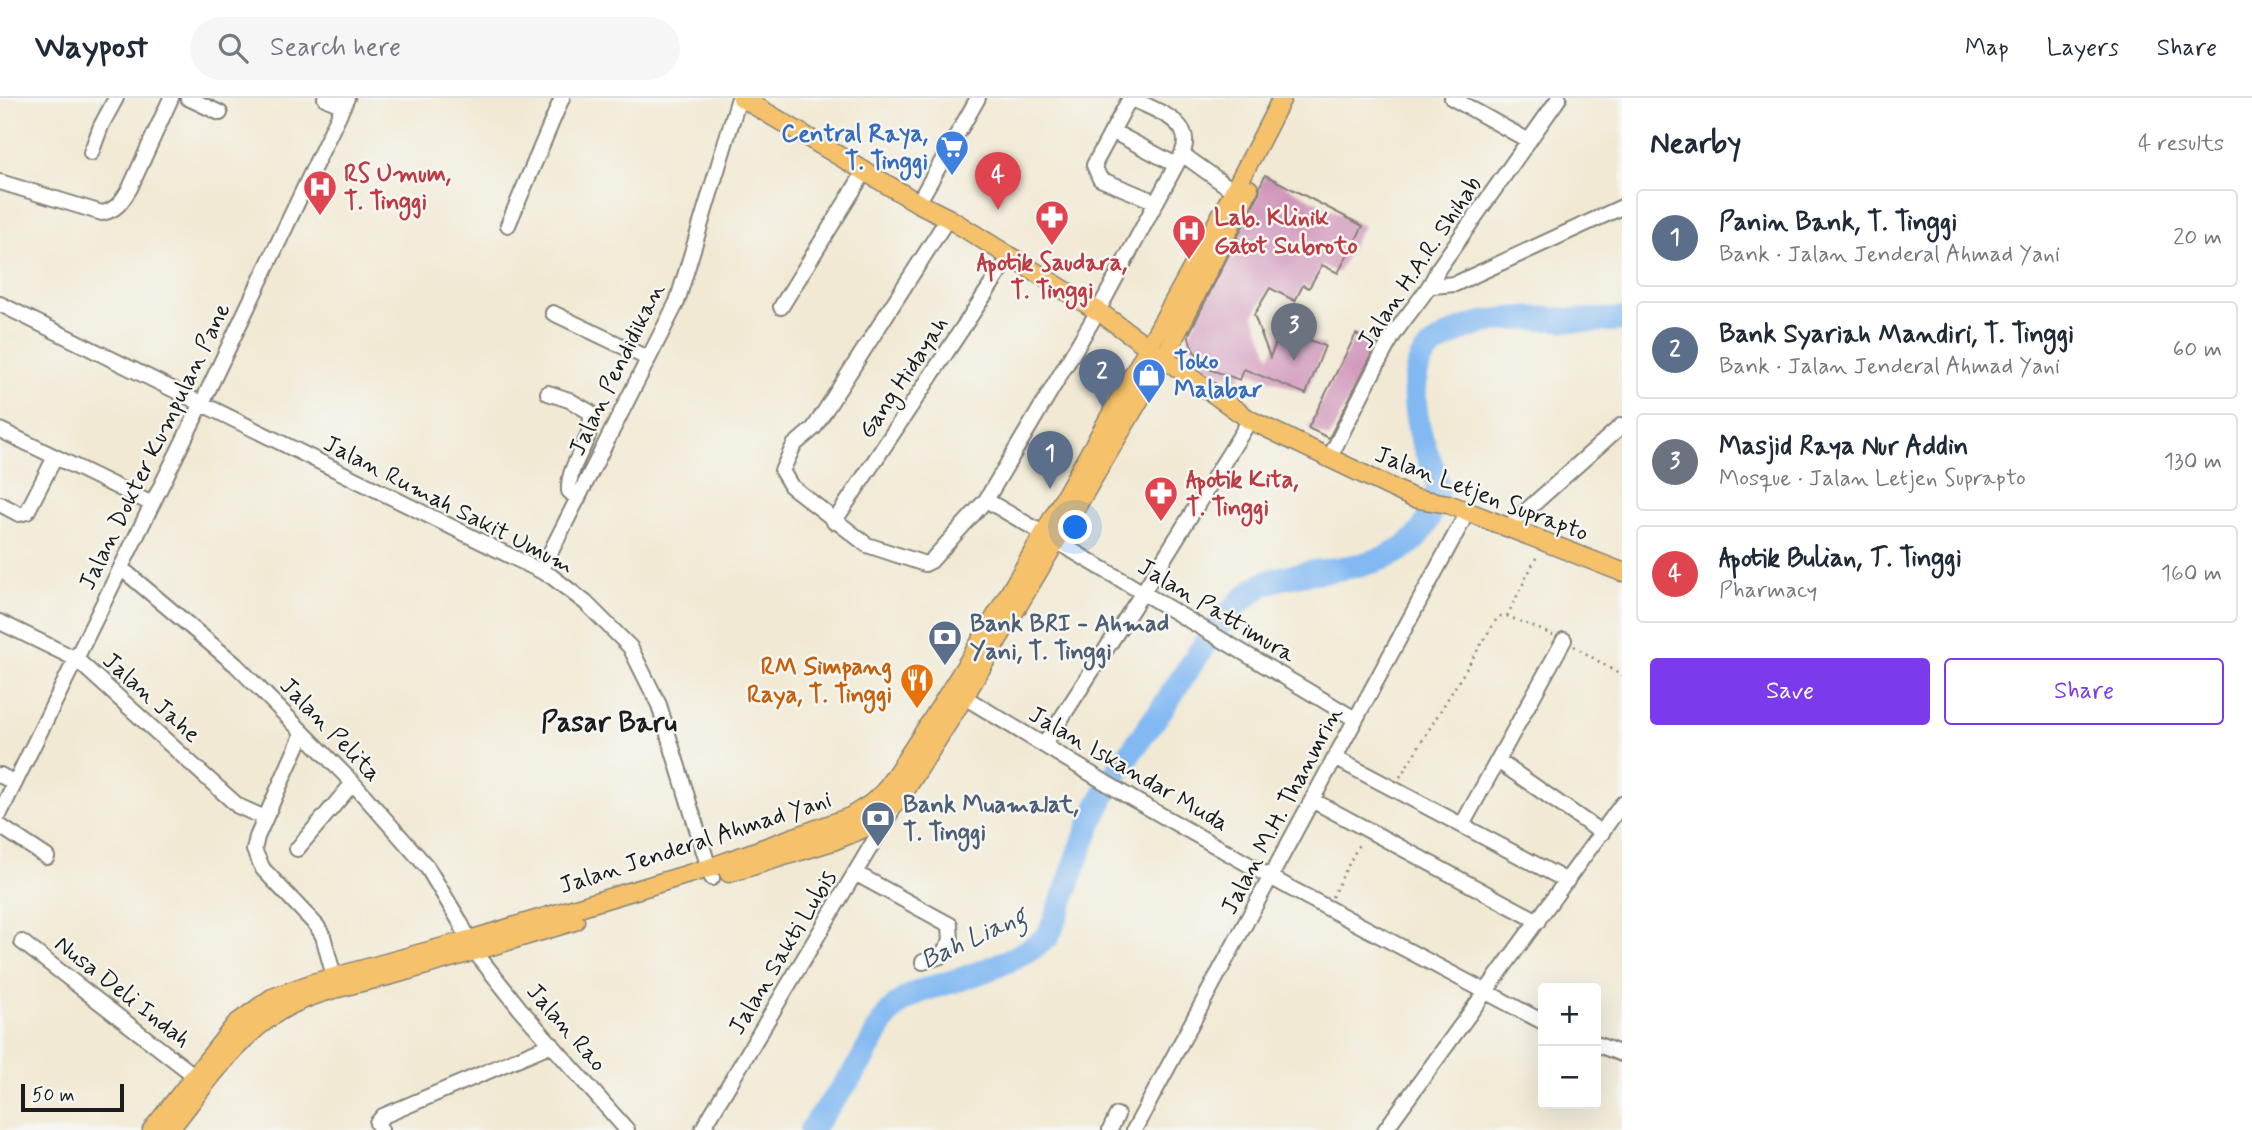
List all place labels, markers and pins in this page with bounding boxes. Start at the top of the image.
place label: Central Raya, T. Tinggi [781,119,929,181]
supermarket icon: Central Raya, T. Tinggi [933,128,971,177]
pin: 4 [975,152,1021,210]
place label: RS Umum, T. Tinggi [344,159,452,221]
hospital icon: RS Umum, T. Tinggi [301,168,339,217]
pharmacy icon: Apotik Saudara, T. Tinggi [1033,198,1071,247]
place label: Lab. Klinik Gatot Subroto [1214,203,1358,262]
hospital icon: Lab. Klinik Gatot Subroto [1170,212,1208,261]
place label: Apotik Saudara, T. Tinggi [977,248,1128,310]
pin: 3 [1271,303,1317,361]
place label: Toko Malabar [1174,347,1262,406]
pin: 2 [1079,349,1125,407]
shop icon: Toko Malabar [1130,356,1168,405]
pin: 1 [1027,431,1073,489]
place label: Apotik Kita, T. Tinggi [1186,465,1299,527]
pharmacy icon: Apotik Kita, T. Tinggi [1142,474,1180,523]
place label: Bank BRI - Ahmad Yani, T. Tinggi [970,609,1169,671]
bank icon: Bank BRI - Ahmad Yani, T. Tinggi [926,618,964,667]
place label: RM Simpang Raya, T. Tinggi [747,652,892,714]
restaurant icon: RM Simpang Raya, T. Tinggi [898,661,936,710]
place label: Bank Muamalat, T. Tinggi [903,790,1080,852]
bank icon: Bank Muamalat, T. Tinggi [859,799,897,848]

